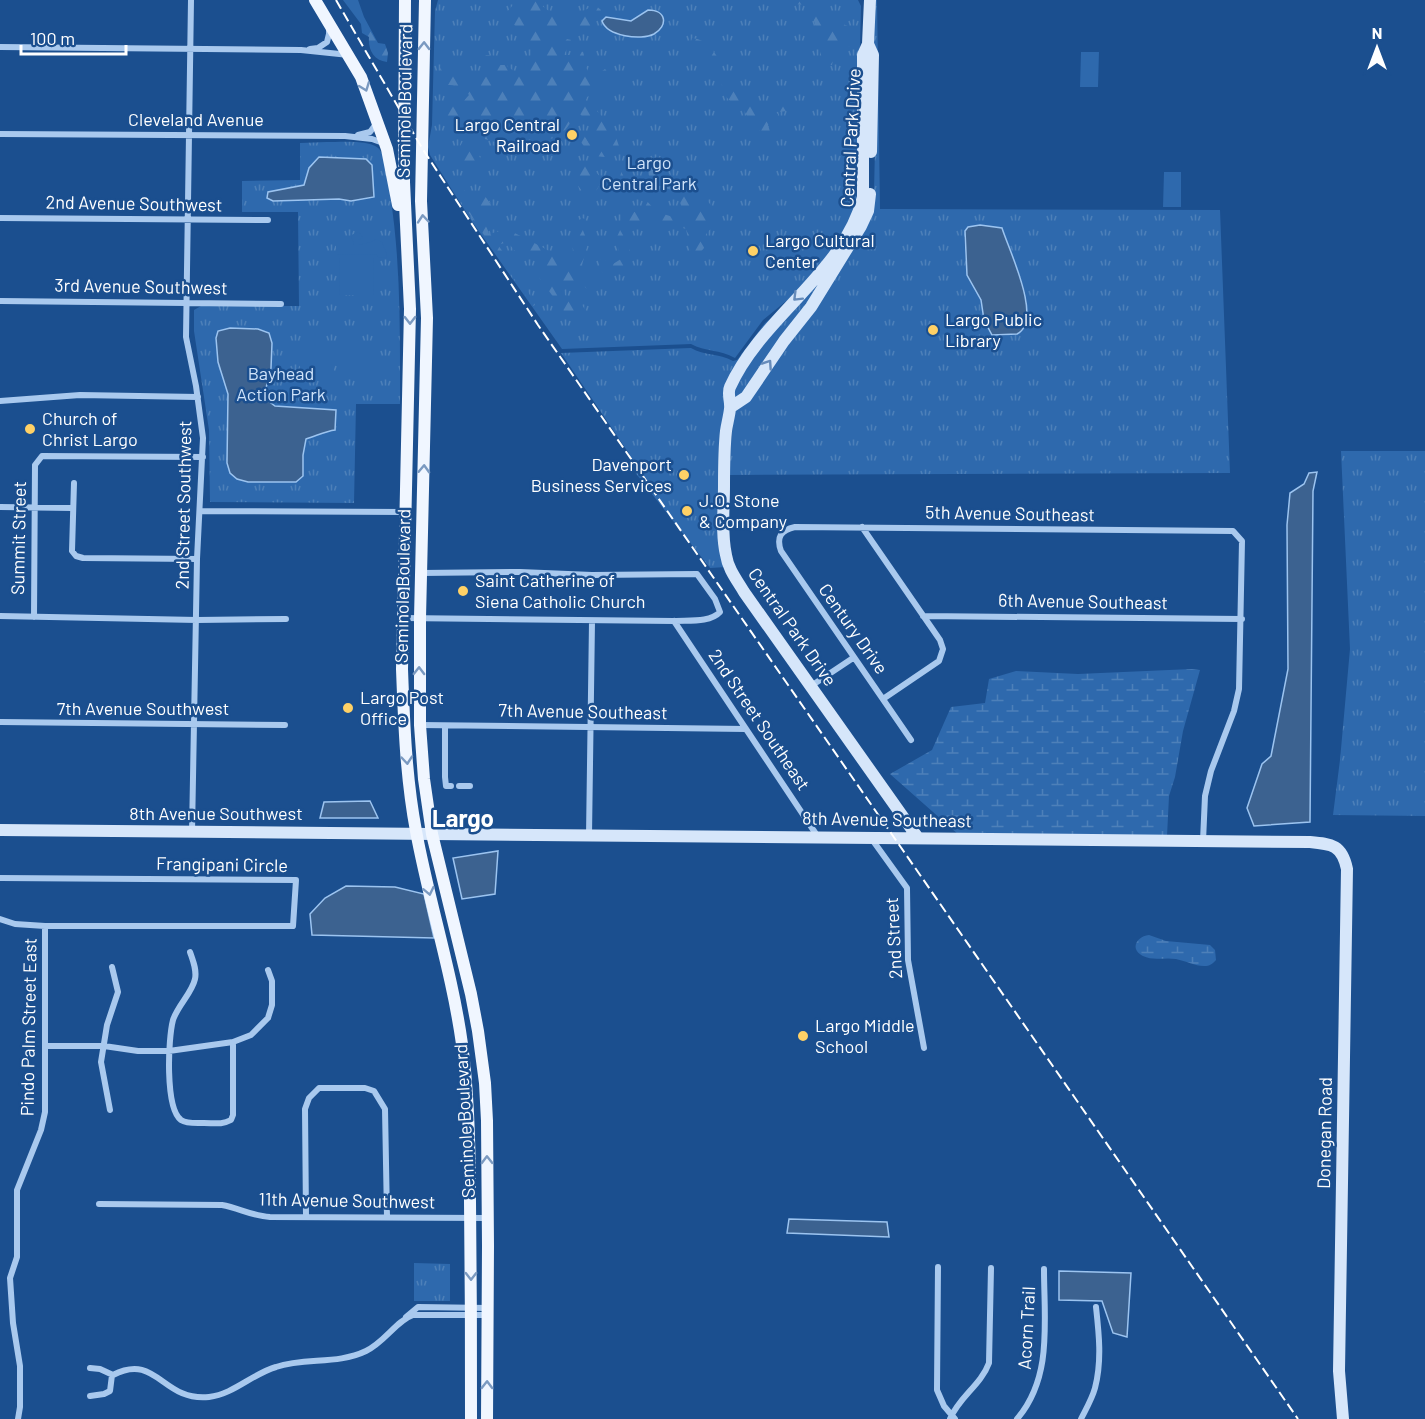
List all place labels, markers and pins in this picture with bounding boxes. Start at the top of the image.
place label: Largo Central Railroad [455,113,560,156]
marker: Largo Central Railroad [565,128,579,142]
place label: Largo Cultural Center [765,229,875,272]
marker: Largo Cultural Center [746,244,760,258]
place label: Largo Public Library [945,308,1042,351]
marker: Largo Public Library [926,323,940,337]
place label: Church of Christ Largo [42,407,138,450]
marker: Church of Christ Largo [23,422,37,436]
place label: Davenport Business Services [531,453,672,496]
marker: Davenport Business Services [677,468,691,482]
place label: J.O. Stone & Company [699,489,787,532]
marker: J.O. Stone & Company [680,504,694,518]
place label: Saint Catherine of Siena Catholic Church [475,569,646,612]
marker: Saint Catherine of Siena Catholic Church [456,584,470,598]
place label: Largo Post Office [360,686,444,729]
marker: Largo Post Office [341,701,355,715]
place label: Largo Middle School [815,1014,915,1057]
marker: Largo Middle School [796,1029,810,1043]

